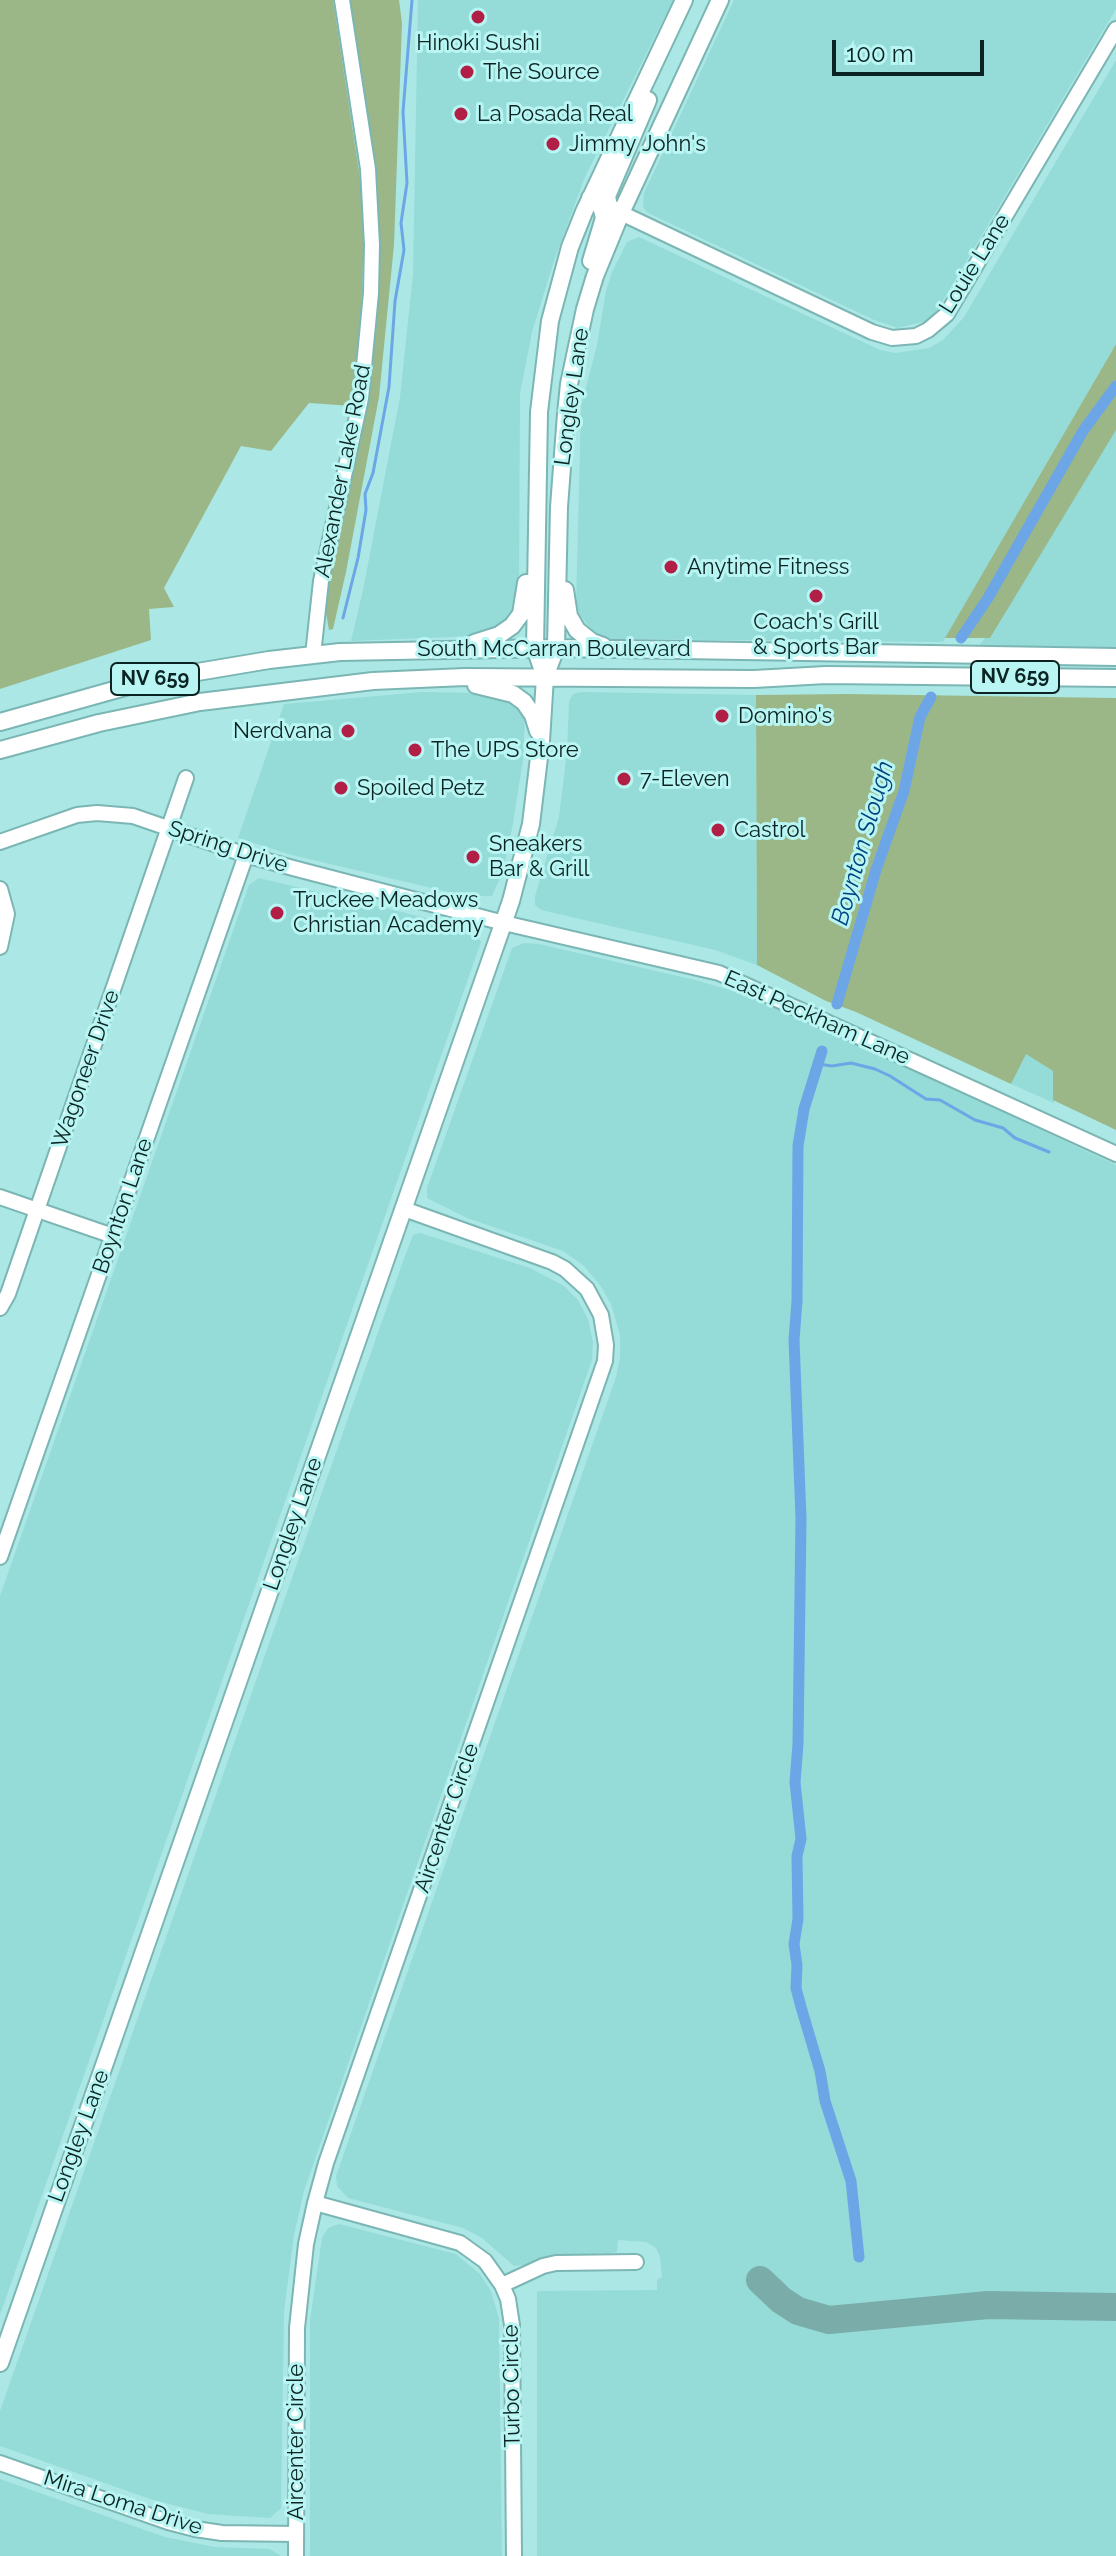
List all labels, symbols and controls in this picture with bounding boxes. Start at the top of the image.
marker: Hinoki Sushi [469,8,487,26]
scale bar [836,24,988,74]
place label: Hinoki Sushi [416,30,540,56]
text: 100 m [846,39,914,68]
place label: The Source [483,59,600,85]
marker: The Source [458,63,476,81]
place label: La Posada Real [477,101,633,127]
marker: La Posada Real [452,105,470,123]
place label: Jimmy John's [569,131,706,157]
marker: Jimmy John's [544,135,562,153]
street label: Louie Lane [934,209,1016,319]
street label: Longley Lane [549,326,595,468]
street label: Alexander Lake Road [309,362,377,580]
place label: Anytime Fitness [687,554,849,580]
marker: Anytime Fitness [662,558,680,576]
marker: Coach's Grill & Sports Bar [807,587,825,605]
place label: Coach's Grill & Sports Bar [753,609,879,660]
street label: South McCarran Boulevard [417,636,691,662]
road number: NV 659 [971,661,1059,693]
road number: NV 659 [111,663,199,695]
place label: Domino's [738,703,832,729]
marker: Domino's [713,707,731,725]
place label: Nerdvana [233,718,332,744]
marker: Nerdvana [339,722,357,740]
place label: The UPS Store [431,737,579,763]
marker: The UPS Store [406,741,424,759]
water label: Boynton Slough [826,758,900,928]
place label: 7-Eleven [640,766,729,792]
marker: 7-Eleven [615,770,633,788]
place label: Spoiled Petz [357,775,484,801]
marker: Spoiled Petz [332,779,350,797]
street label: Spring Drive [165,815,291,879]
place label: Castrol [734,817,806,843]
marker: Castrol [709,821,727,839]
place label: Sneakers Bar & Grill [489,831,589,882]
marker: Sneakers Bar & Grill [464,848,482,866]
place label: Truckee Meadows Christian Academy [293,887,484,938]
marker: Truckee Meadows Christian Academy [268,904,286,922]
street label: East Peckham Lane [720,965,914,1071]
street label: Wagoneer Drive [47,987,125,1151]
street label: Boynton Lane [88,1135,158,1277]
street label: Longley Lane [258,1454,328,1594]
street label: Aircenter Circle [409,1740,485,1896]
street label: Longley Lane [43,2066,115,2206]
street label: Turbo Circle [498,2324,526,2448]
street label: Aircenter Circle [283,2364,309,2520]
street label: Mira Loma Drive [40,2465,206,2541]

